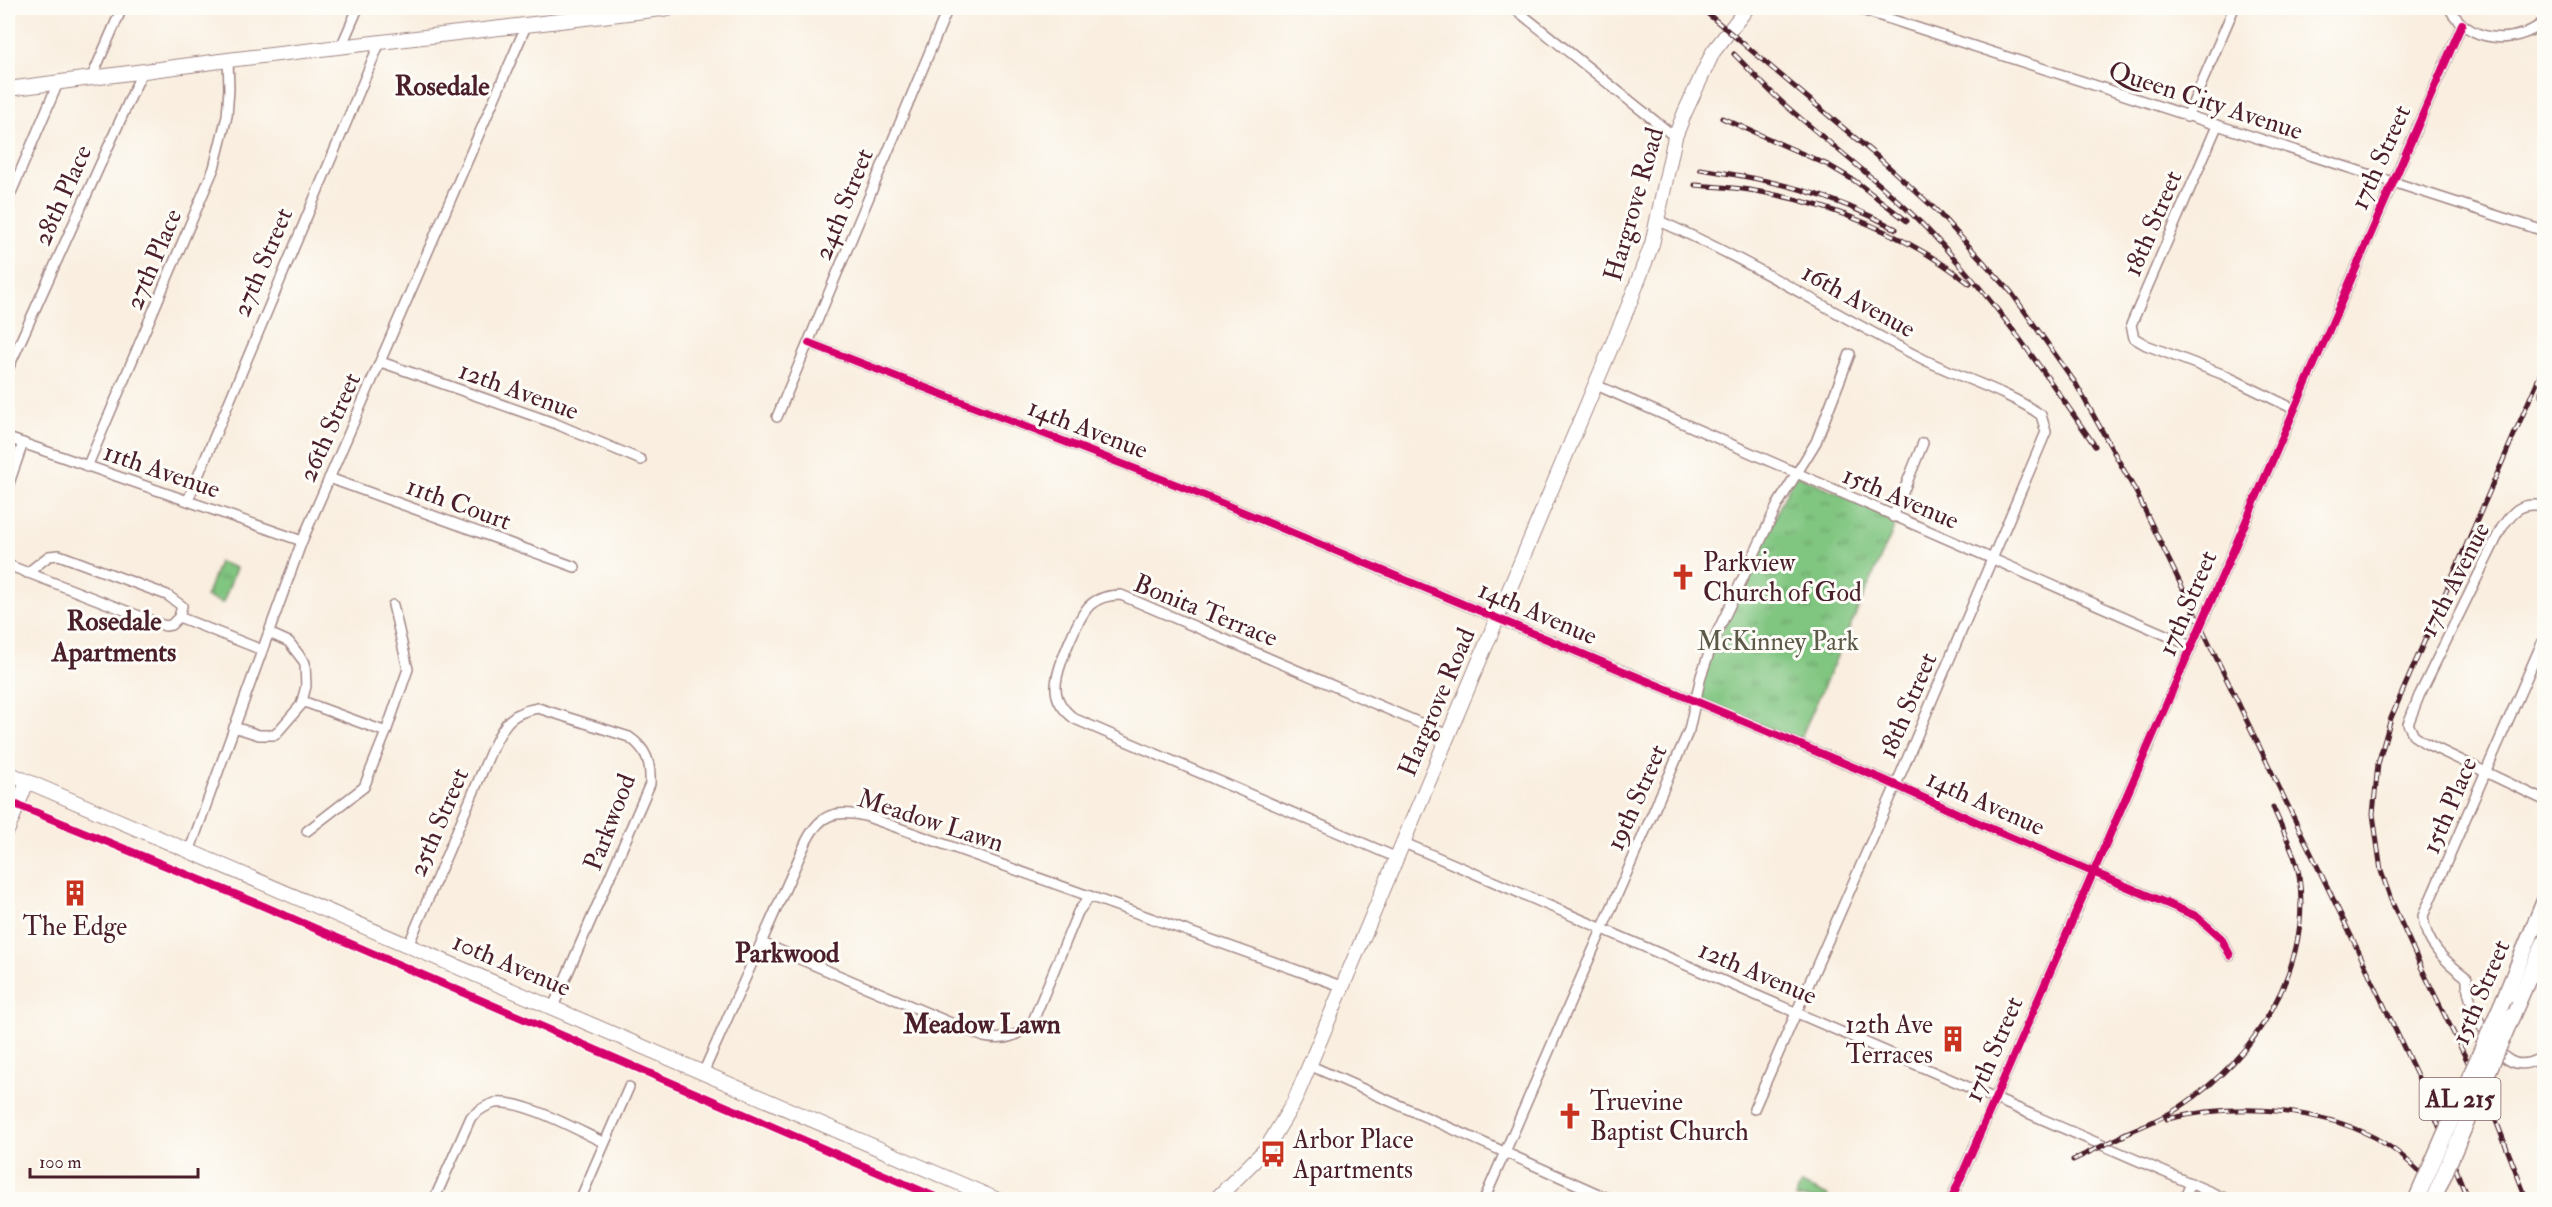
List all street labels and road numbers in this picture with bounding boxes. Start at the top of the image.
street label: Queen City Avenue [2105,54,2307,147]
street label: 17th Street [2344,100,2418,215]
street label: Hargrove Road [1597,124,1671,285]
street label: 28th Place [27,140,99,251]
street label: 24th Street [807,144,881,265]
street label: 18th Street [2116,166,2189,281]
street label: 27th Street [226,203,300,322]
street label: 27th Place [118,204,190,315]
street label: 16th Avenue [1796,257,1921,345]
street label: 12th Avenue [454,354,583,427]
street label: 26th Street [292,368,368,487]
street label: 14th Avenue [1023,391,1152,467]
street label: 11th Avenue [99,436,224,506]
street label: 15th Avenue [1838,459,1964,537]
street label: 11th Court [402,470,515,538]
street label: 17th Avenue [2412,517,2497,642]
street label: 17th Street [2151,546,2224,661]
street label: Bonita Terrace [1129,568,1282,654]
street label: 14th Avenue [1473,574,1602,652]
street label: Hargrove Road [1391,623,1483,781]
street label: 18th Street [1871,648,1944,763]
street label: 19th Street [1599,739,1674,855]
street label: 15th Place [2415,752,2485,859]
street label: 25th Street [402,763,476,881]
street label: 14th Avenue [1921,763,2050,843]
street label: Parkwood [577,769,643,875]
street label: Meadow Lawn [854,782,1008,860]
street label: 10th Avenue [448,926,576,1004]
street label: 12th Avenue [1694,934,1822,1012]
street label: 15th Street [2445,935,2517,1050]
street label: 17th Street [1957,992,2030,1107]
road number: AL 215 [2420,1078,2500,1120]

